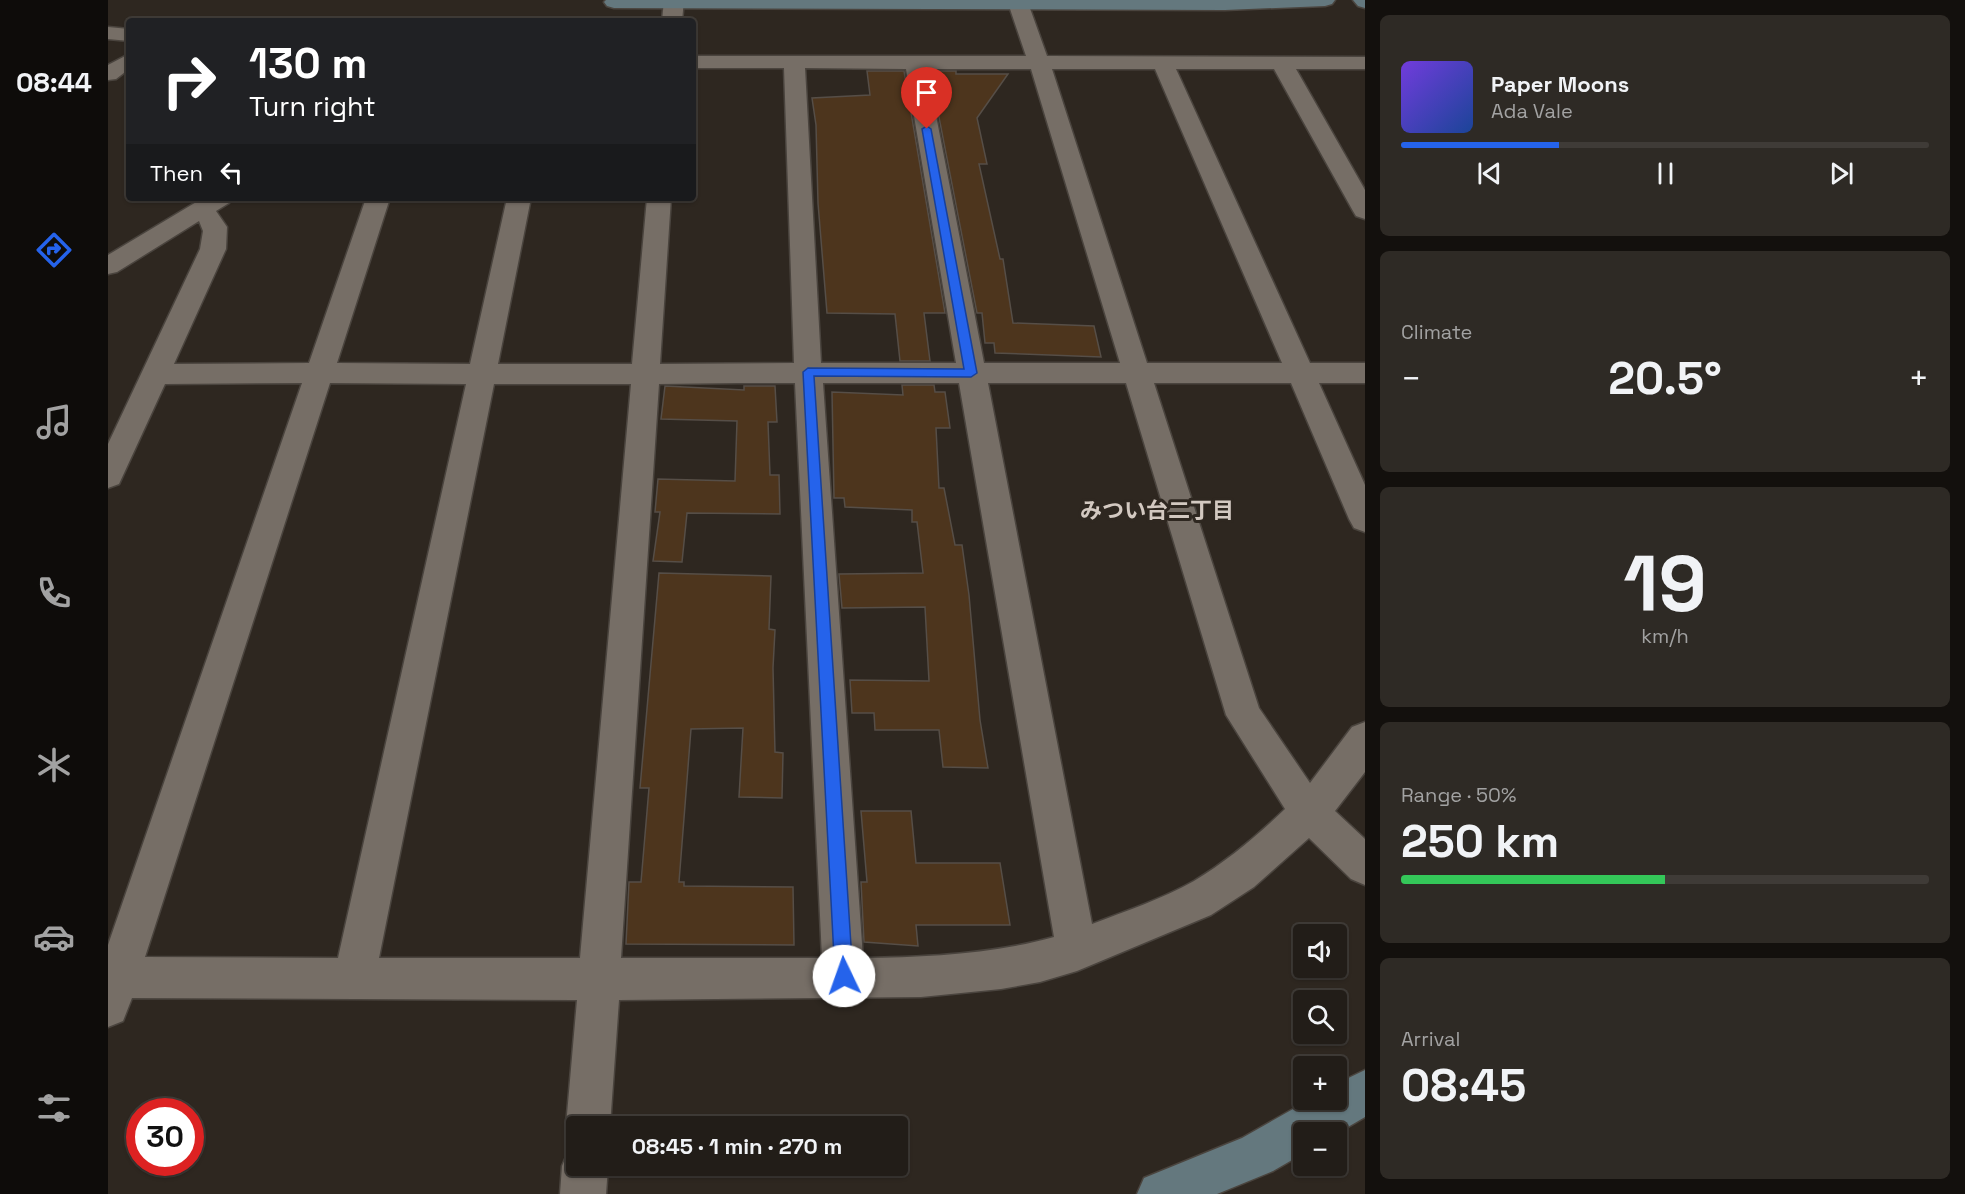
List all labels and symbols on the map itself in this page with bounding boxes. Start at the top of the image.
pin [901,67,952,129]
district label: みつい台二丁目 [1080,496,1234,524]
position arrow [812,944,876,1008]
speed limit sign: 30 [126,1098,204,1176]

